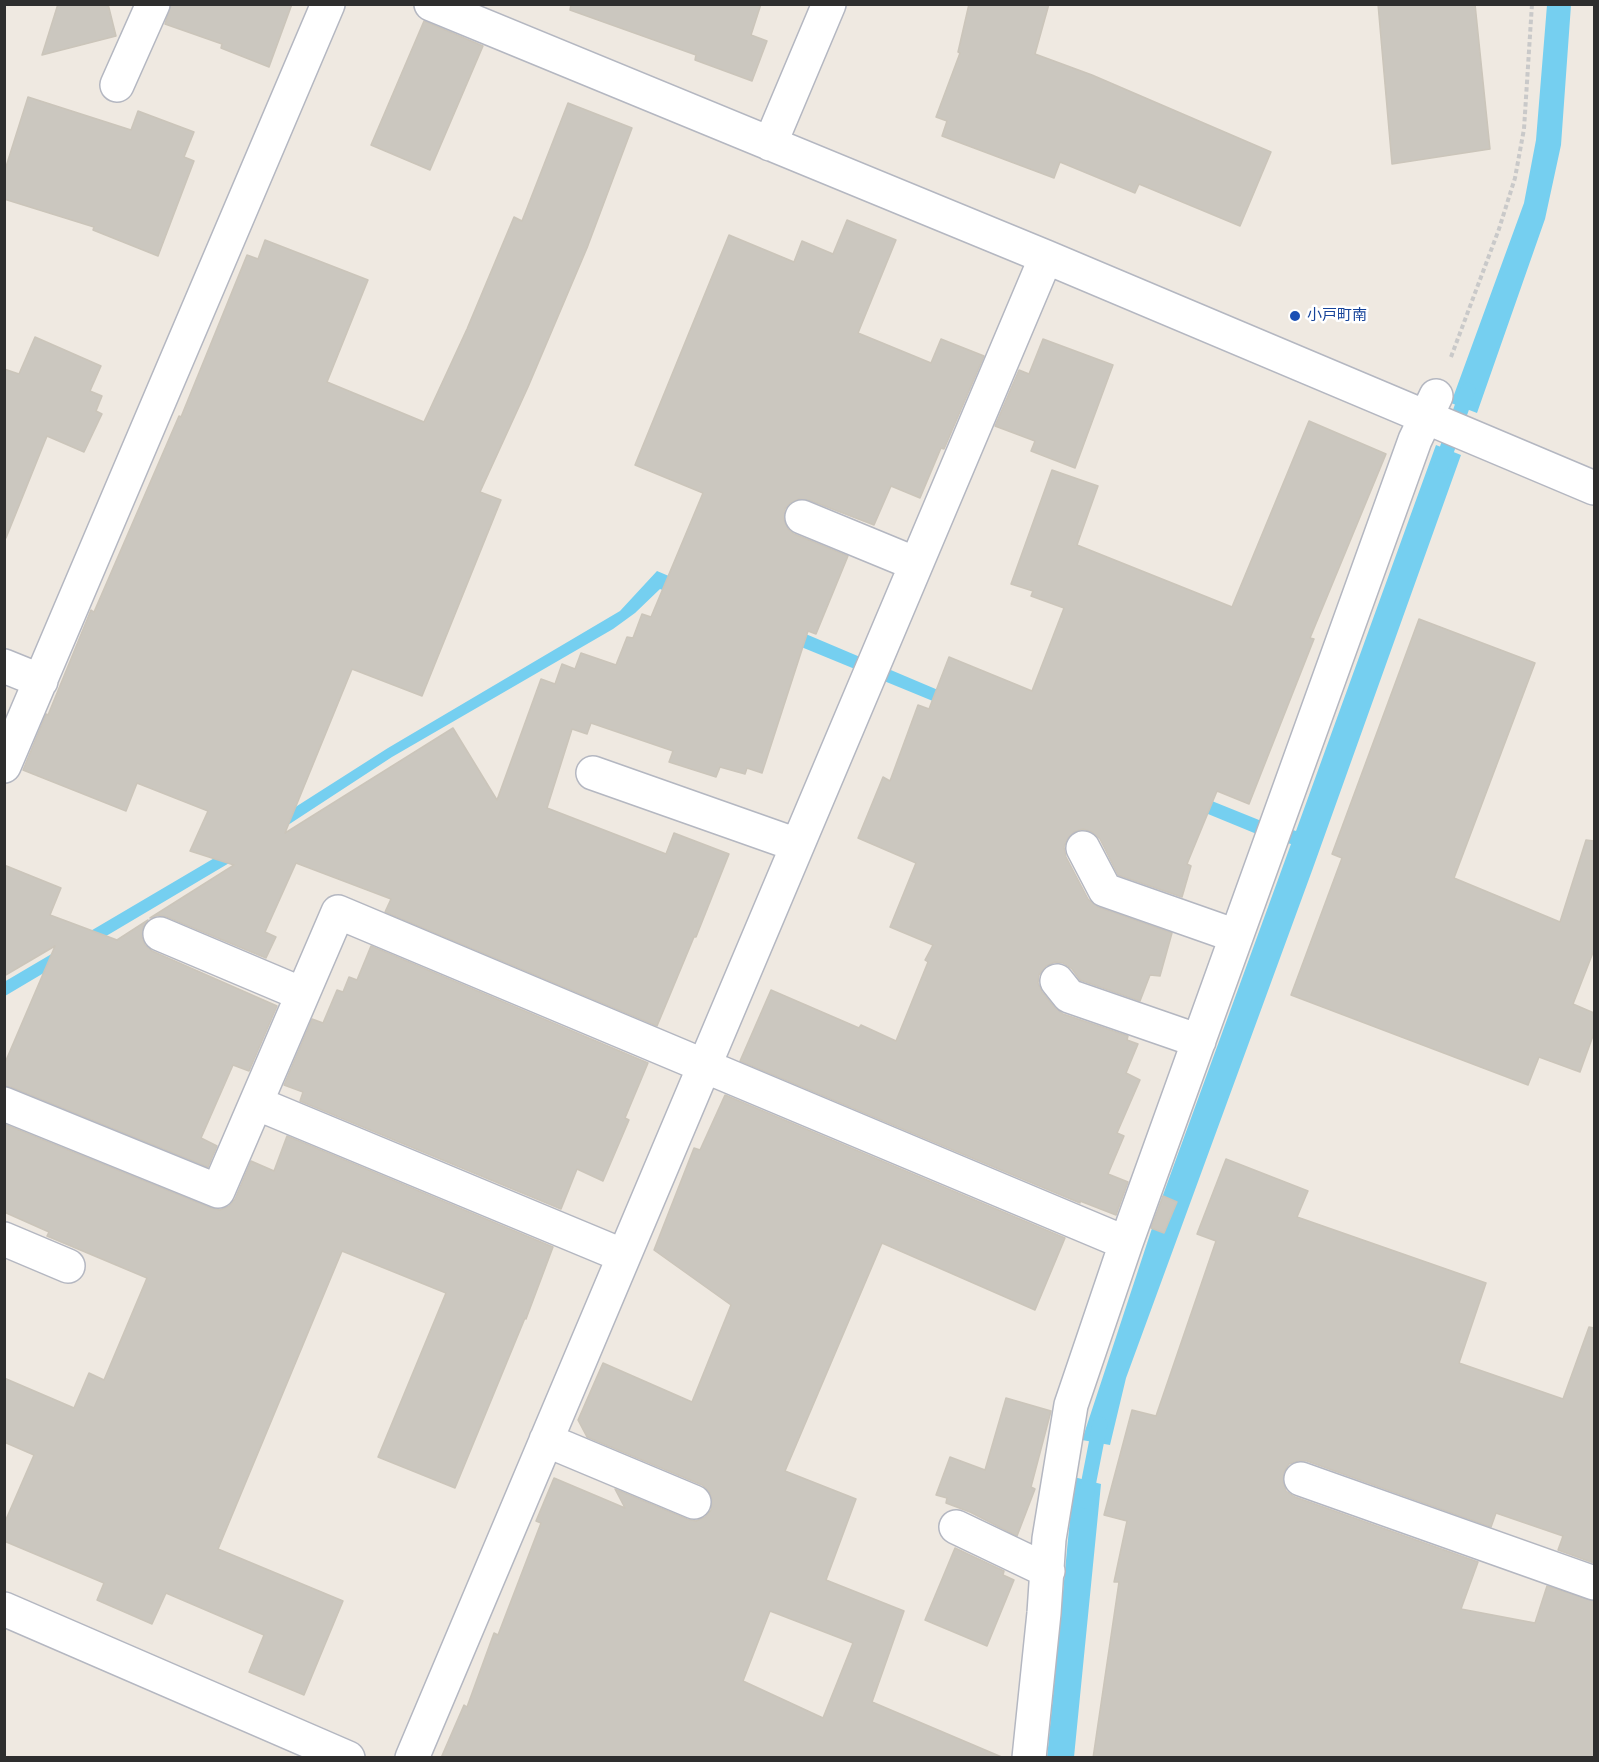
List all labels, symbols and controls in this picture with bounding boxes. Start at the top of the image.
place label: 小戸町南 [1307,307,1367,325]
marker: 小戸町南 [1288,309,1302,323]

